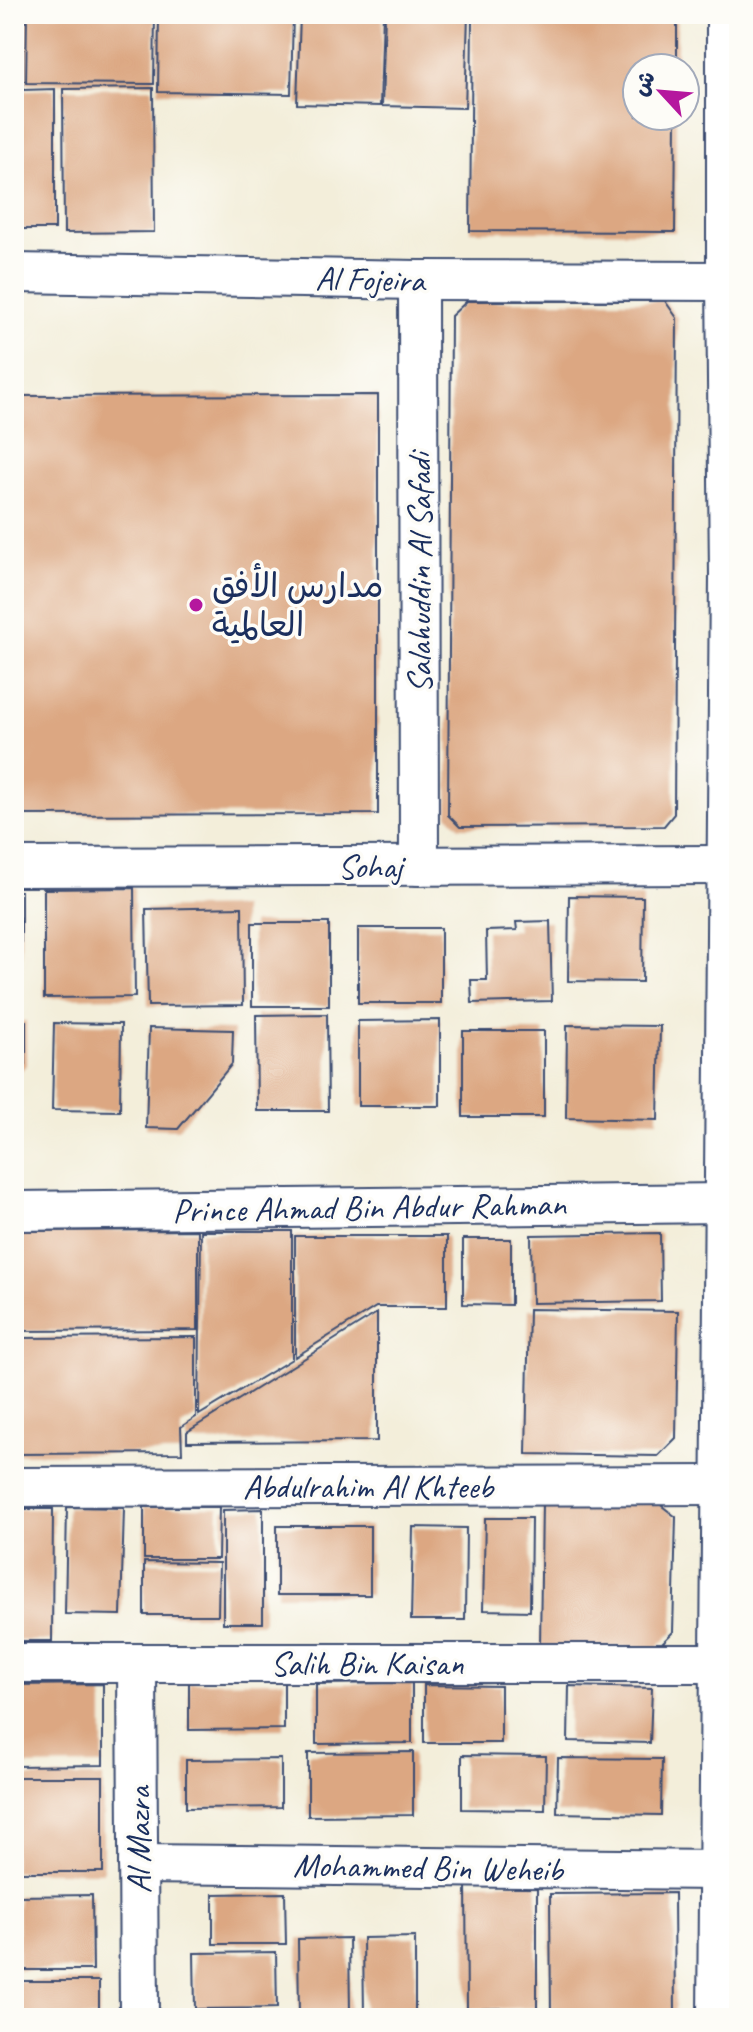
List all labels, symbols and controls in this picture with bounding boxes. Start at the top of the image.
north arrow [621,52,701,132]
text: ش [626,67,662,101]
street label: Al Fojeira [315,257,427,301]
street label: Salahuddin Al Safadi [398,448,441,693]
place label: مدارس الأفق العالمية [212,563,384,646]
marker: مدارس الأفق العالمية [187,596,205,614]
street label: Sohaj [338,845,406,888]
street label: Prince Ahmad Bin Abdur Rahman [172,1182,568,1232]
street label: Abdulrahim Al Khteeb [243,1465,495,1508]
street label: Salih Bin Kaisan [271,1642,464,1685]
street label: Al Mazra [117,1784,160,1893]
street label: Mohammed Bin Weheib [293,1843,565,1891]

